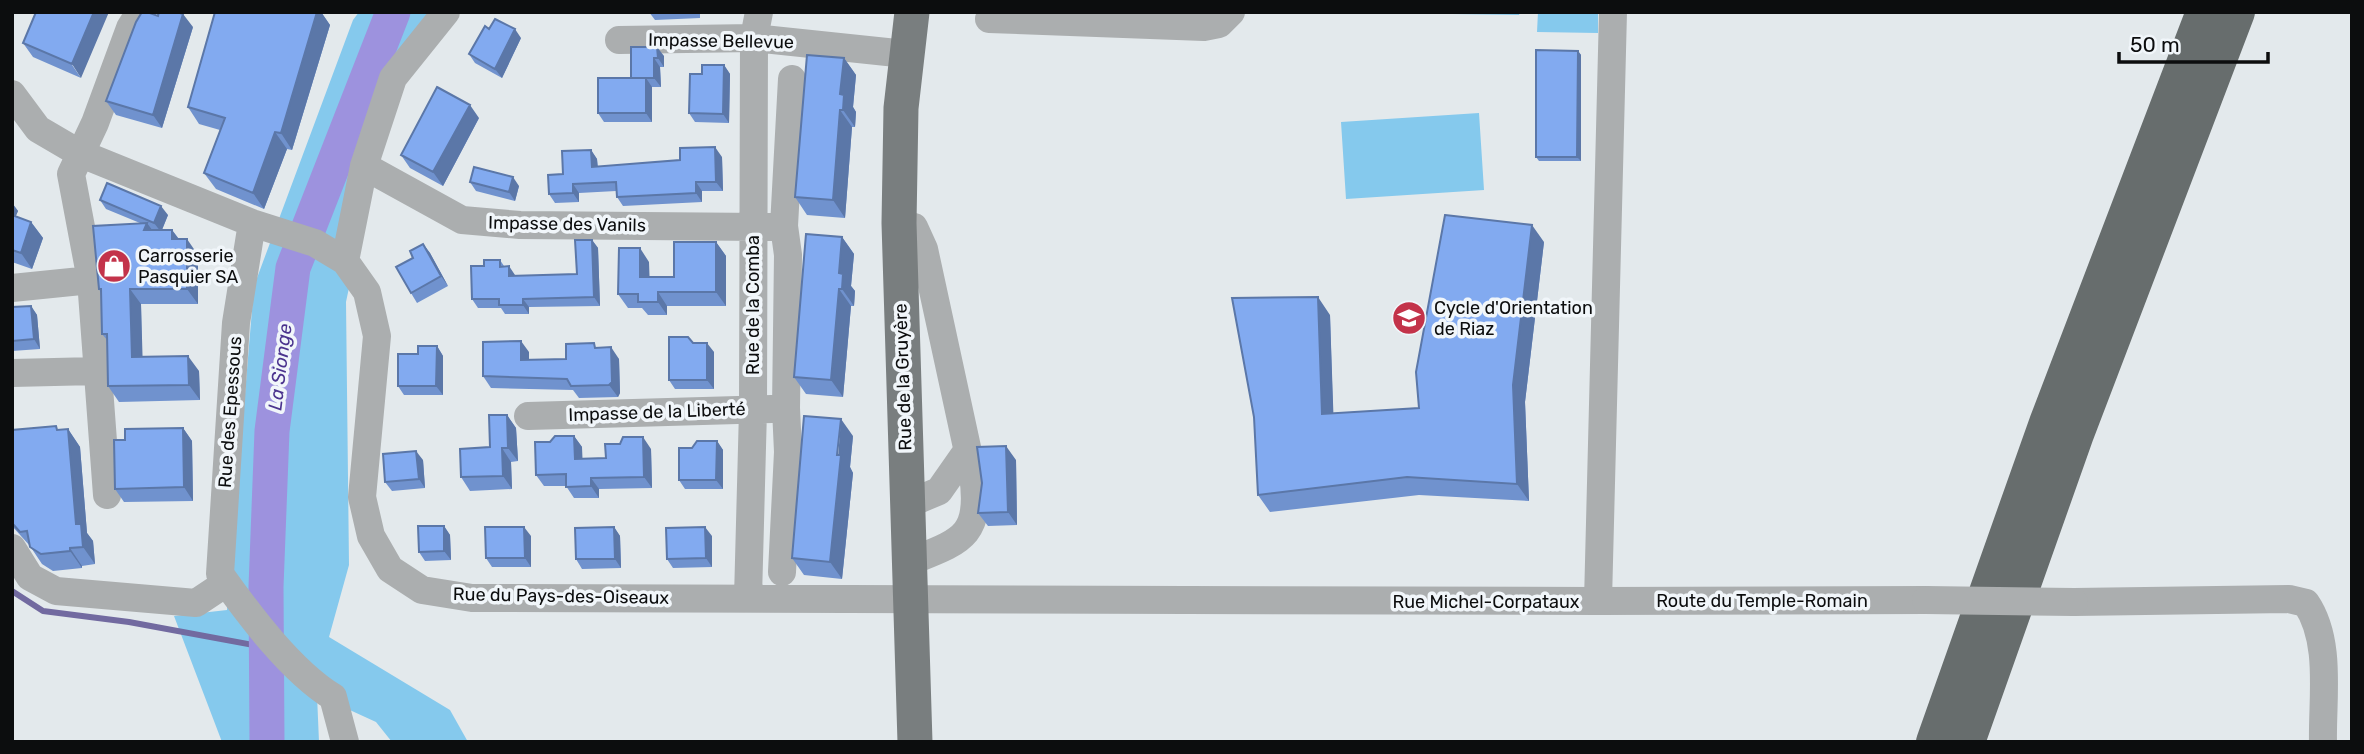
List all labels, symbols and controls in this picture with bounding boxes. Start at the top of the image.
scale bar [2119,21,2268,65]
street label: Impasse Bellevue [648,29,794,53]
text: 50 m [2130,32,2180,57]
street label: Impasse des Vanils [488,212,646,236]
street label: Rue de la Comba [742,235,764,375]
place label: Carrosserie Pasquier SA [138,245,238,288]
shop icon: Carrosserie Pasquier SA [95,247,133,285]
place label: Cycle d'Orientation de Riaz [1434,297,1593,340]
school or university icon: Cycle d'Orientation de Riaz [1390,299,1428,337]
street label: Rue de la Gruyère [889,303,917,451]
water label: La Sionge [263,322,297,412]
street label: Rue des Epessous [214,335,246,489]
street label: Impasse de la Liberté [568,398,746,426]
street label: Rue du Pays-des-Oiseaux [453,583,670,609]
street label: Route du Temple-Romain [1656,590,1868,612]
street label: Rue Michel-Corpataux [1392,591,1580,613]

